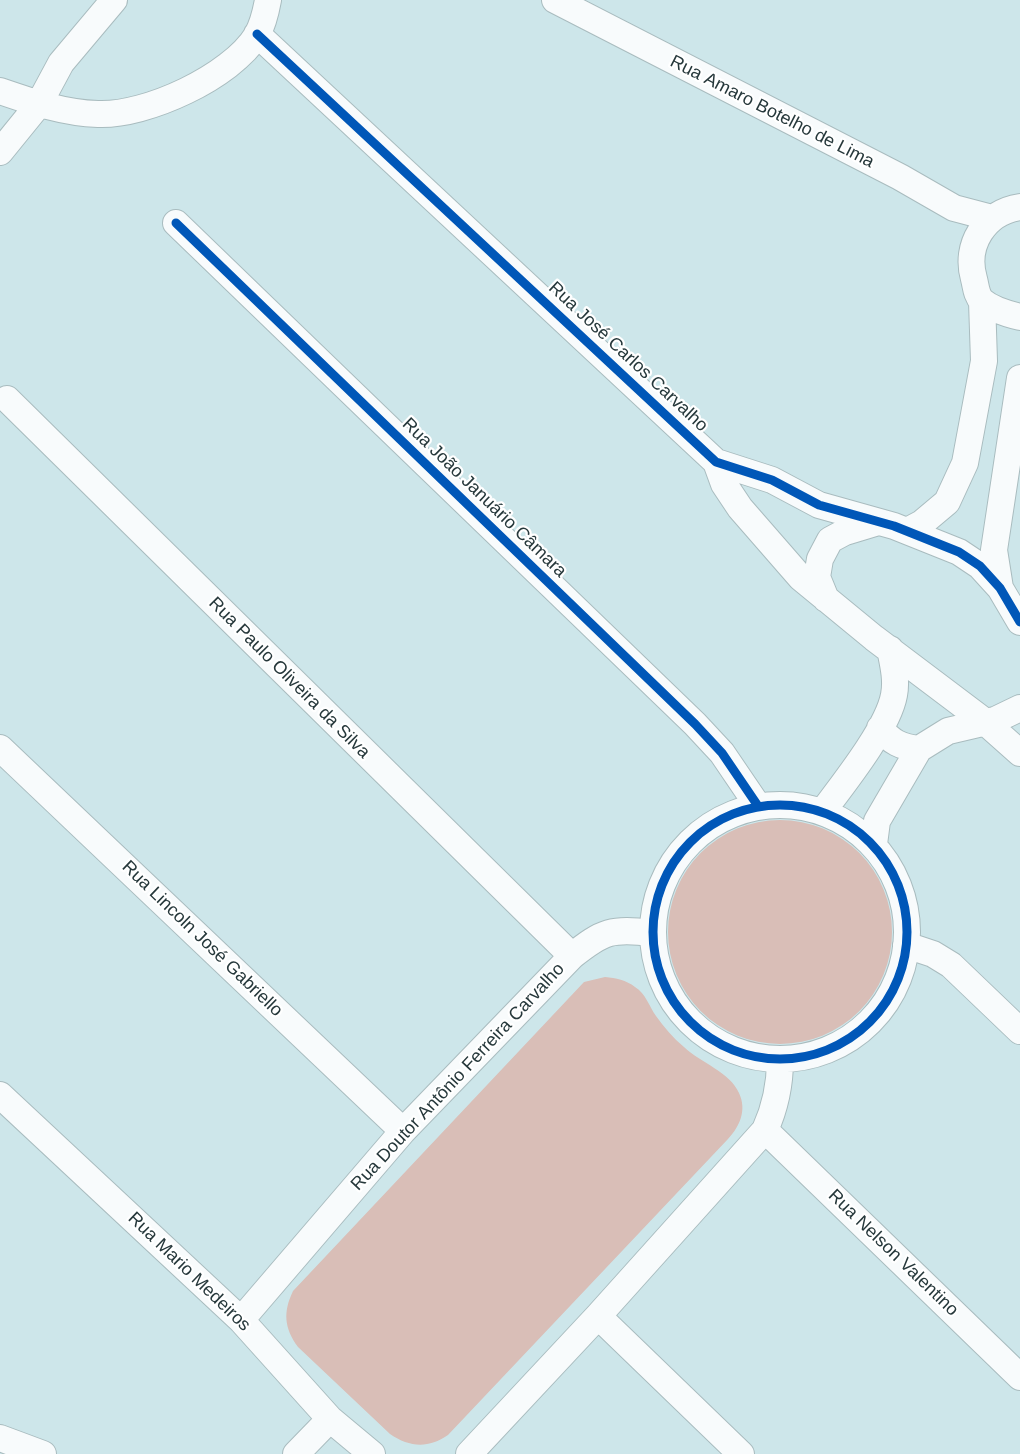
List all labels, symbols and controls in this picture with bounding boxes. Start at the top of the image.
street label: Rua Amaro Botelho de Lima [666,51,878,173]
street label: Rua José Carlos Carvalho [544,277,712,437]
street label: Rua João Januário Câmara [397,414,571,582]
street label: Rua Paulo Oliveira da Silva [204,593,374,763]
street label: Rua Lincoln José Gabriello [117,857,287,1021]
street label: Rua Doutor Antônio Ferreira Carvalho [347,959,569,1195]
street label: Rua Nelson Valentino [823,1185,963,1321]
street label: Rua Mario Medeiros [123,1208,255,1336]

